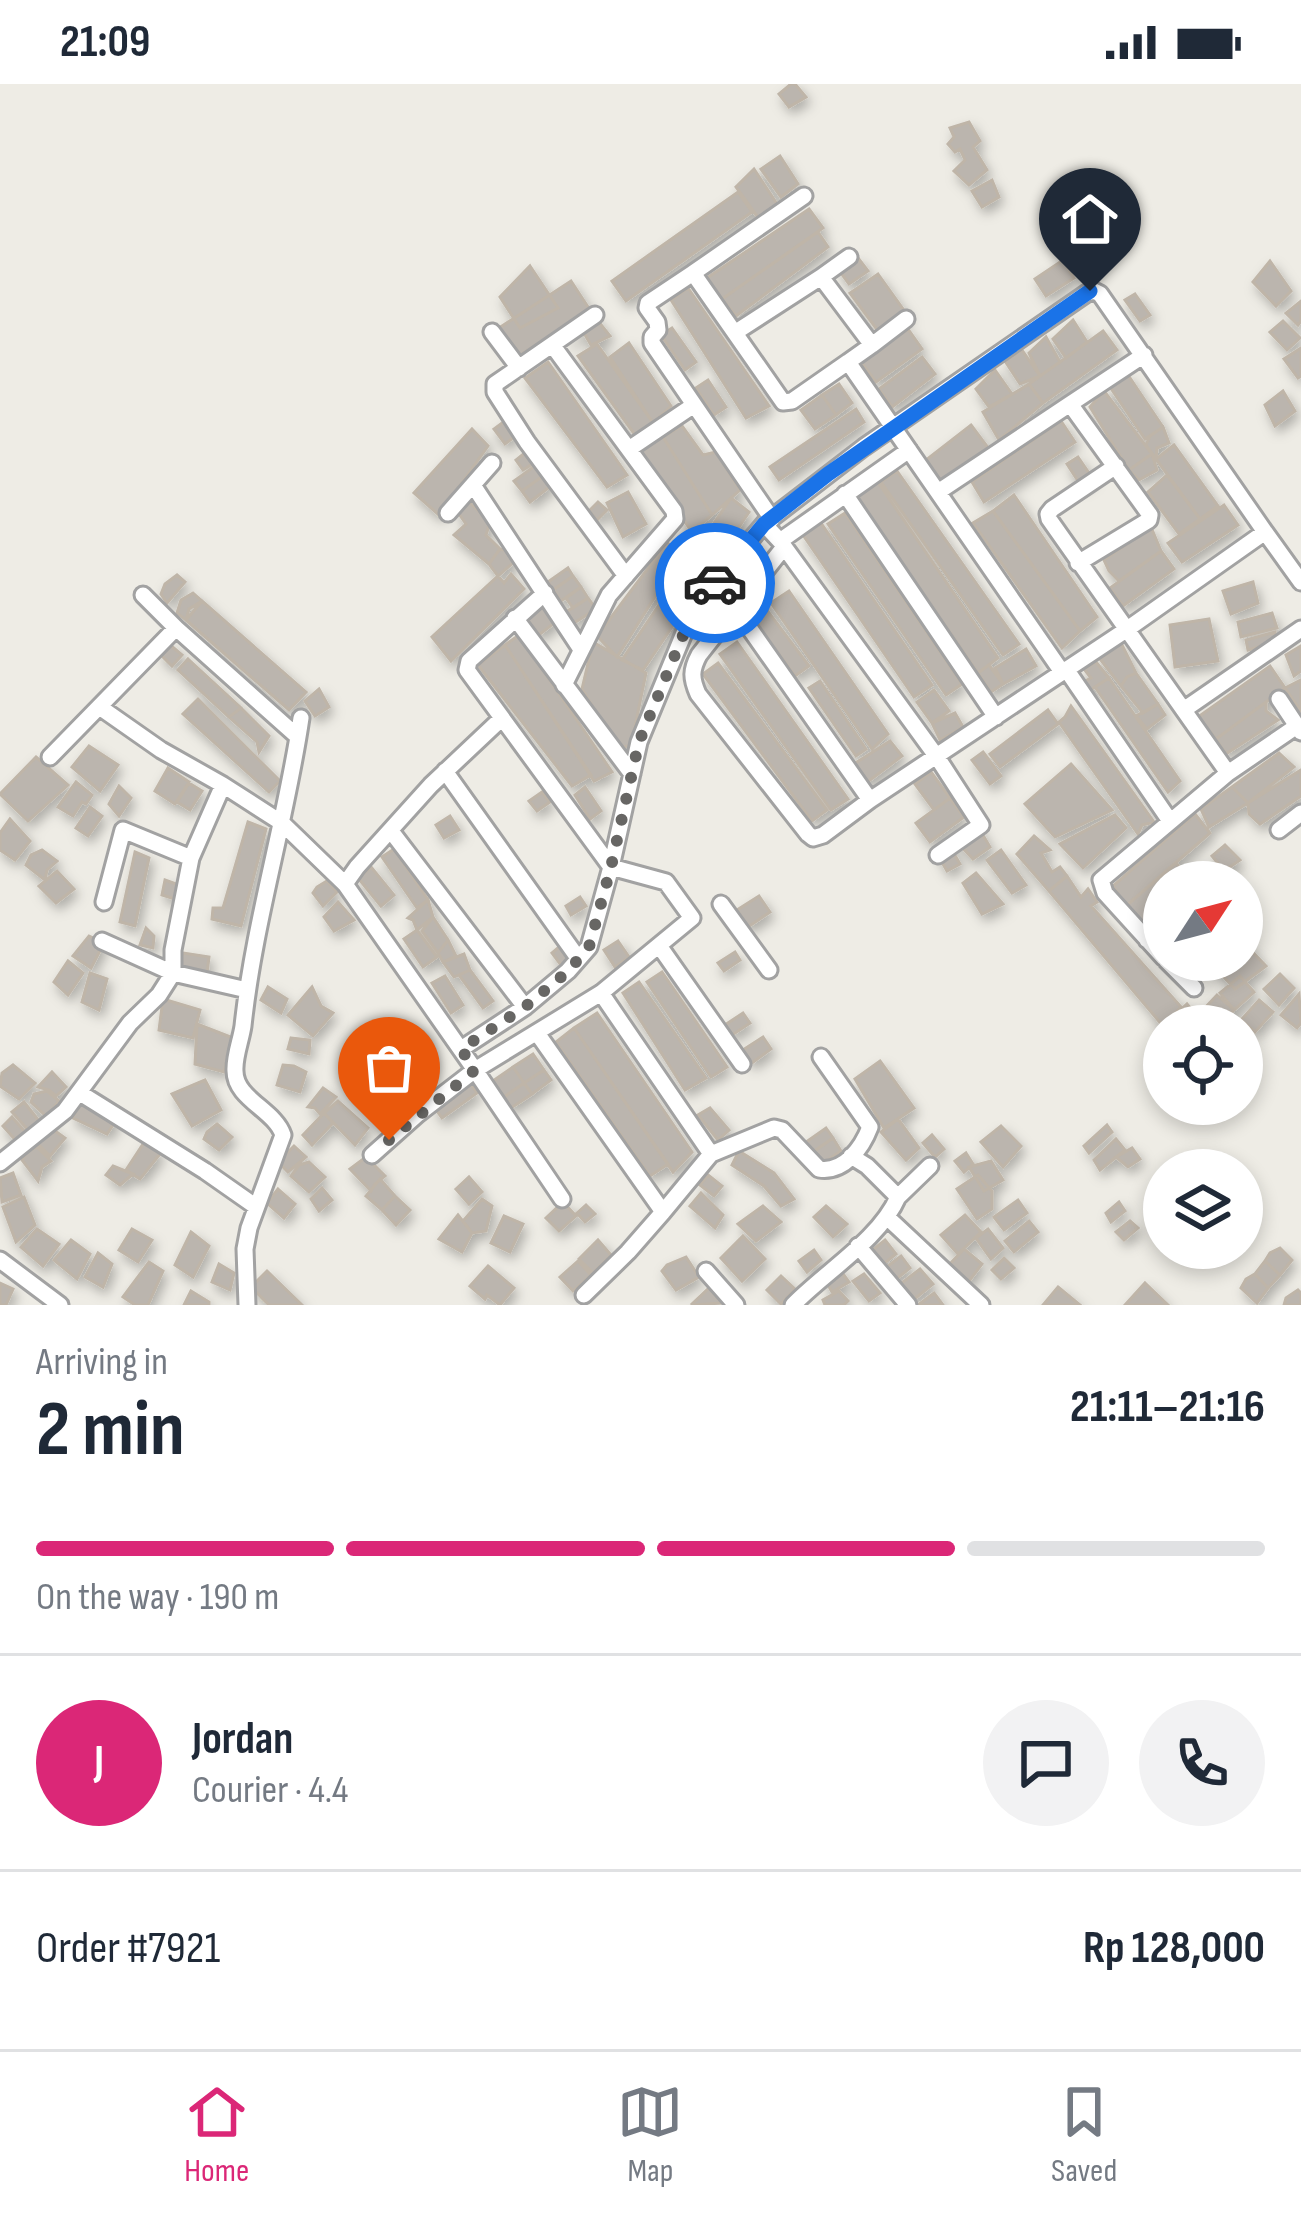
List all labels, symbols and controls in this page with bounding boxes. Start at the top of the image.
text: 21:09 [60,15,150,70]
pin [1039,168,1141,291]
icon: home [1057,186,1123,252]
courier [655,523,775,643]
icon: car [682,550,748,616]
north arrow [1143,861,1263,981]
map controls [1143,861,1263,1269]
button: locate [1143,1005,1263,1125]
pin [338,1017,440,1140]
icon: bag [356,1035,422,1101]
button: layers [1143,1149,1263,1269]
text: Arriving in [36,1339,168,1386]
text: 21:11–21:16 [1070,1380,1265,1435]
text: 2 min [36,1384,185,1477]
text: On the way · 190 m [36,1574,279,1621]
button: chat [983,1700,1109,1826]
button: phone [1139,1700,1265,1826]
text: Jordan [192,1712,293,1767]
text: J [94,1735,104,1790]
text: Courier · 4.4 [192,1767,348,1814]
text: Order #7921 [36,1921,220,1976]
text: Rp 128,000 [1083,1921,1265,1976]
tab: Home [184,2079,250,2191]
tab: Map [617,2079,683,2191]
tab: Saved [1051,2079,1117,2191]

